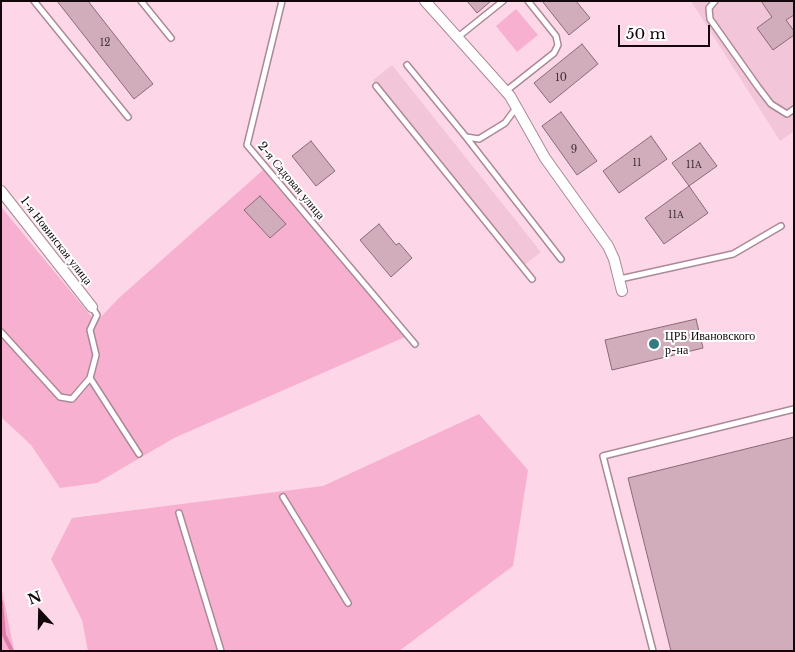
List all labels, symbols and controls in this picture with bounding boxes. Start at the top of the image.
scale bar [620,15,712,47]
text: 50 m [626,24,666,43]
house number: 12 [100,37,110,49]
house number: 10 [555,72,567,84]
street label: 2-я Садовая улица [254,139,328,223]
house number: 9 [571,144,577,156]
house number: 11 [633,157,641,169]
house number: 11А [686,159,702,171]
street label: 1-я Новинская улица [17,194,95,288]
house number: 11А [668,209,684,221]
place label: ЦРБ Ивановского р-на [665,330,755,358]
marker: ЦРБ Ивановского р-на [647,337,661,351]
north arrow [15,587,65,637]
text: N [25,587,44,609]

